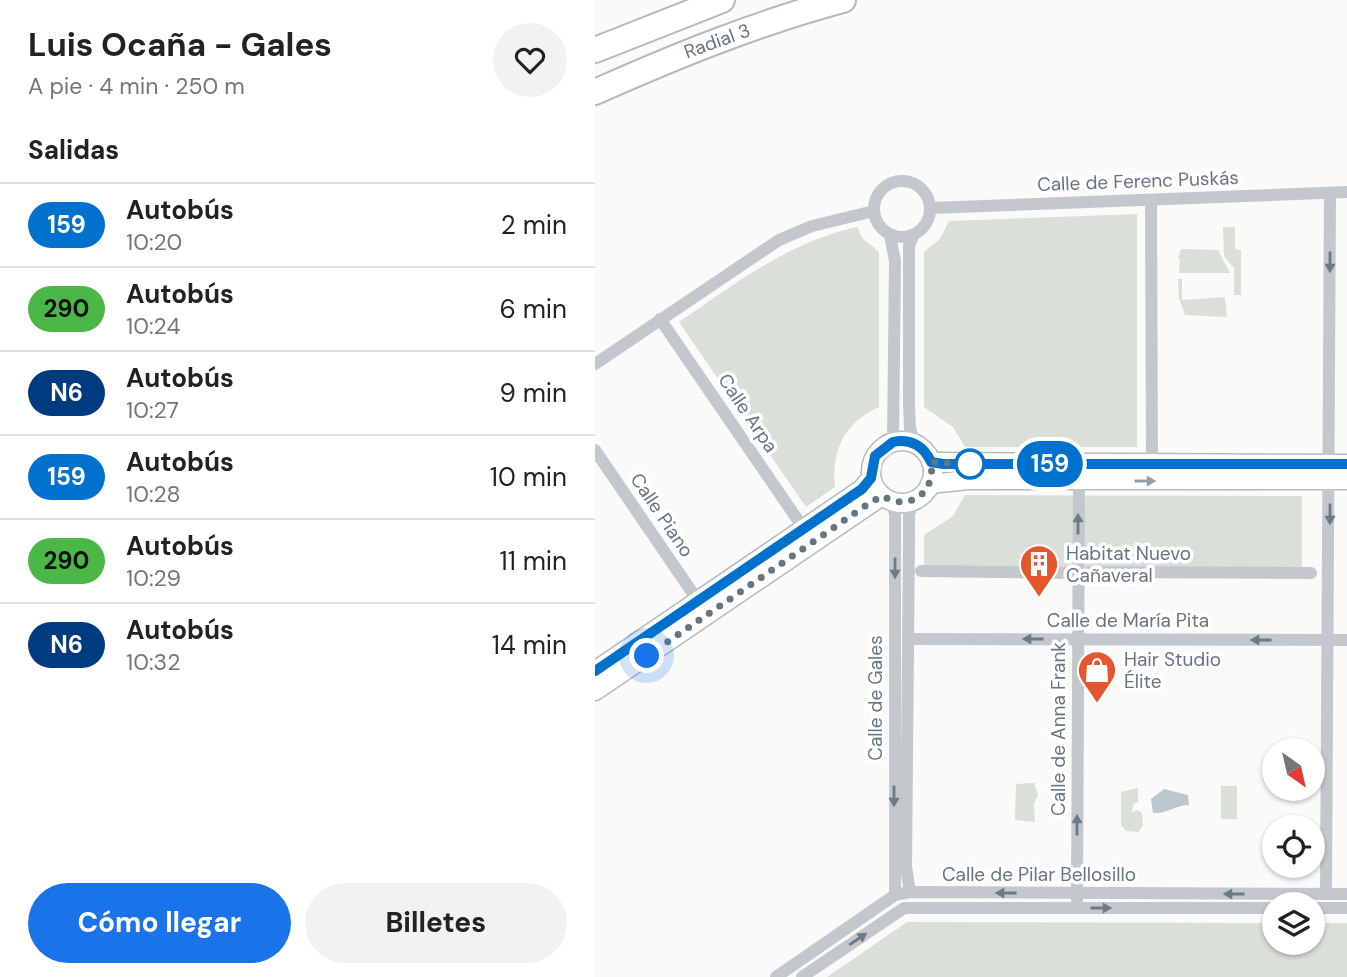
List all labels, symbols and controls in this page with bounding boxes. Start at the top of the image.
street label: Radial 3 [680,18,754,64]
text: Luis Ocaña - Gales [28,23,332,66]
button: heart [493,23,567,97]
text: A pie · 4 min · 250 m [28,71,245,101]
text: Salidas [28,133,119,167]
street label: Calle de Ferenc Puskás [1037,165,1239,197]
text: Autobús [126,193,234,227]
text: 2 min [501,208,567,242]
text: 159 [47,209,86,240]
text: 10:20 [126,227,182,257]
one-way arrow [1324,251,1336,273]
text: Autobús [126,277,234,311]
text: 6 min [499,292,567,326]
text: 290 [44,293,89,324]
text: 10:24 [126,311,180,341]
text: Autobús [126,361,234,395]
street label: Calle Arpa [712,369,784,457]
text: 9 min [499,376,567,410]
text: N6 [50,377,83,408]
text: 10:27 [126,395,179,425]
line badge: 159 [1010,441,1090,487]
text: Autobús [126,445,234,479]
text: 159 [1031,448,1069,479]
unlabelled marker [955,449,985,479]
text: 10 min [490,460,567,494]
text: 159 [47,461,86,492]
street label: Calle Piano [625,468,699,562]
one-way arrow [1134,475,1156,487]
text: 10:28 [126,479,180,509]
one-way arrow [1324,503,1335,525]
one-way arrow [1072,513,1084,535]
text: Autobús [126,529,234,563]
place label: Habitat Nuevo Cañaveral [1066,541,1191,588]
building icon: Habitat Nuevo Cañaveral [1018,543,1060,598]
text: 11 min [500,544,567,578]
text: 290 [44,545,89,576]
one-way arrow [889,557,901,579]
text: 10:29 [126,563,181,593]
street label: Calle de María Pita [1047,608,1209,633]
text: Autobús [126,613,234,647]
text: 14 min [492,628,567,662]
text: N6 [50,629,83,660]
one-way arrow [1022,633,1044,645]
one-way arrow [1249,634,1271,646]
street label: Calle de Gales [863,635,888,761]
your location [629,638,664,673]
street label: Calle de Anna Frank [1046,642,1071,816]
text: 10:32 [126,647,180,677]
place label: Hair Studio Élite [1124,647,1221,694]
shop icon: Hair Studio Élite [1076,649,1118,704]
north arrow [1262,738,1325,802]
map controls [1262,738,1325,955]
one-way arrow [888,785,900,807]
one-way arrow [1071,814,1083,836]
button: locate [1262,815,1325,878]
street label: Calle de Pilar Bellosillo [942,862,1136,887]
button: Cómo llegar [28,883,291,963]
button: Billetes [305,883,567,963]
one-way arrow [995,887,1017,899]
one-way arrow [1222,888,1244,900]
button: layers [1262,892,1325,955]
one-way arrow [1090,902,1112,914]
one-way arrow [848,932,868,945]

